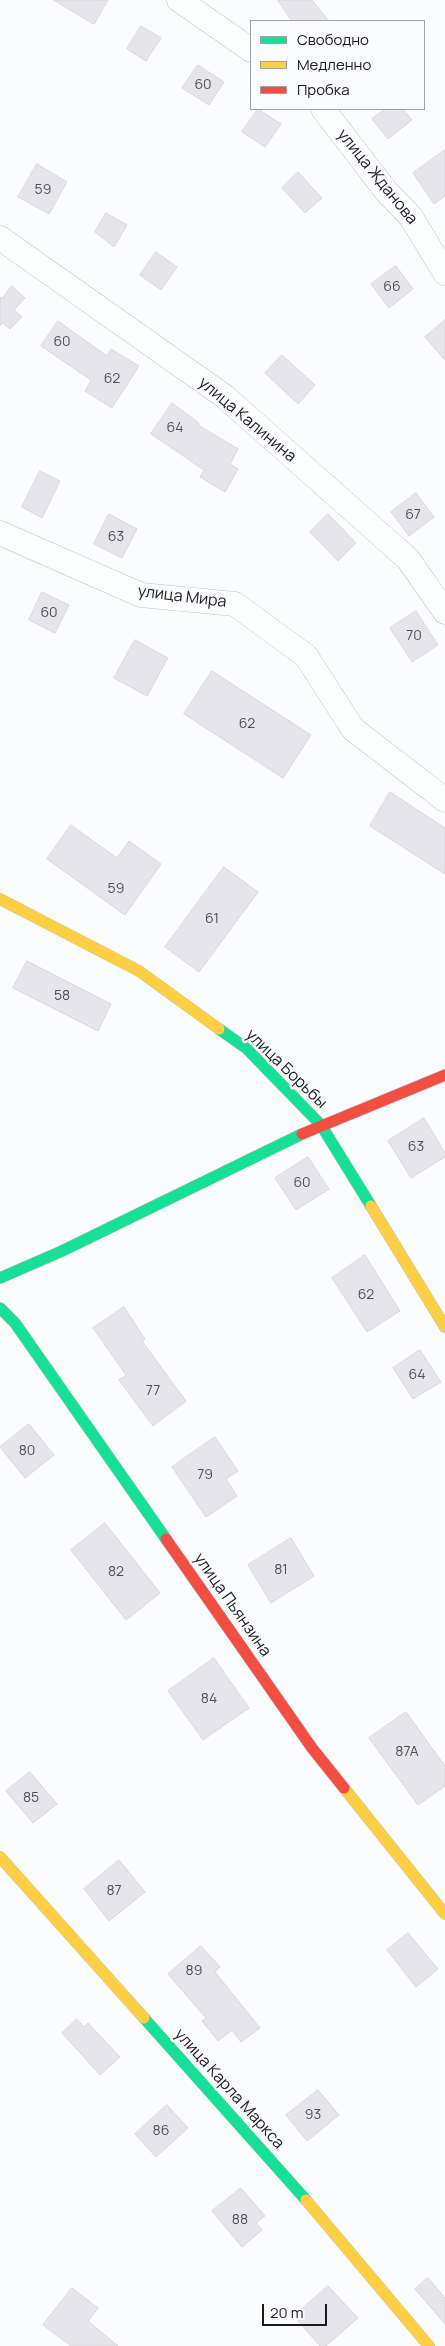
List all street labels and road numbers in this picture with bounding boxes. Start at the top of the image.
street label: улица Жданова [333,126,421,228]
street label: улица Калинина [194,373,300,467]
street label: улица Мира [137,582,227,612]
street label: улица Борьбы [241,1025,331,1113]
street label: улица Пьянзина [189,1550,275,1660]
street label: улица Карла Маркса [170,2025,288,2153]

